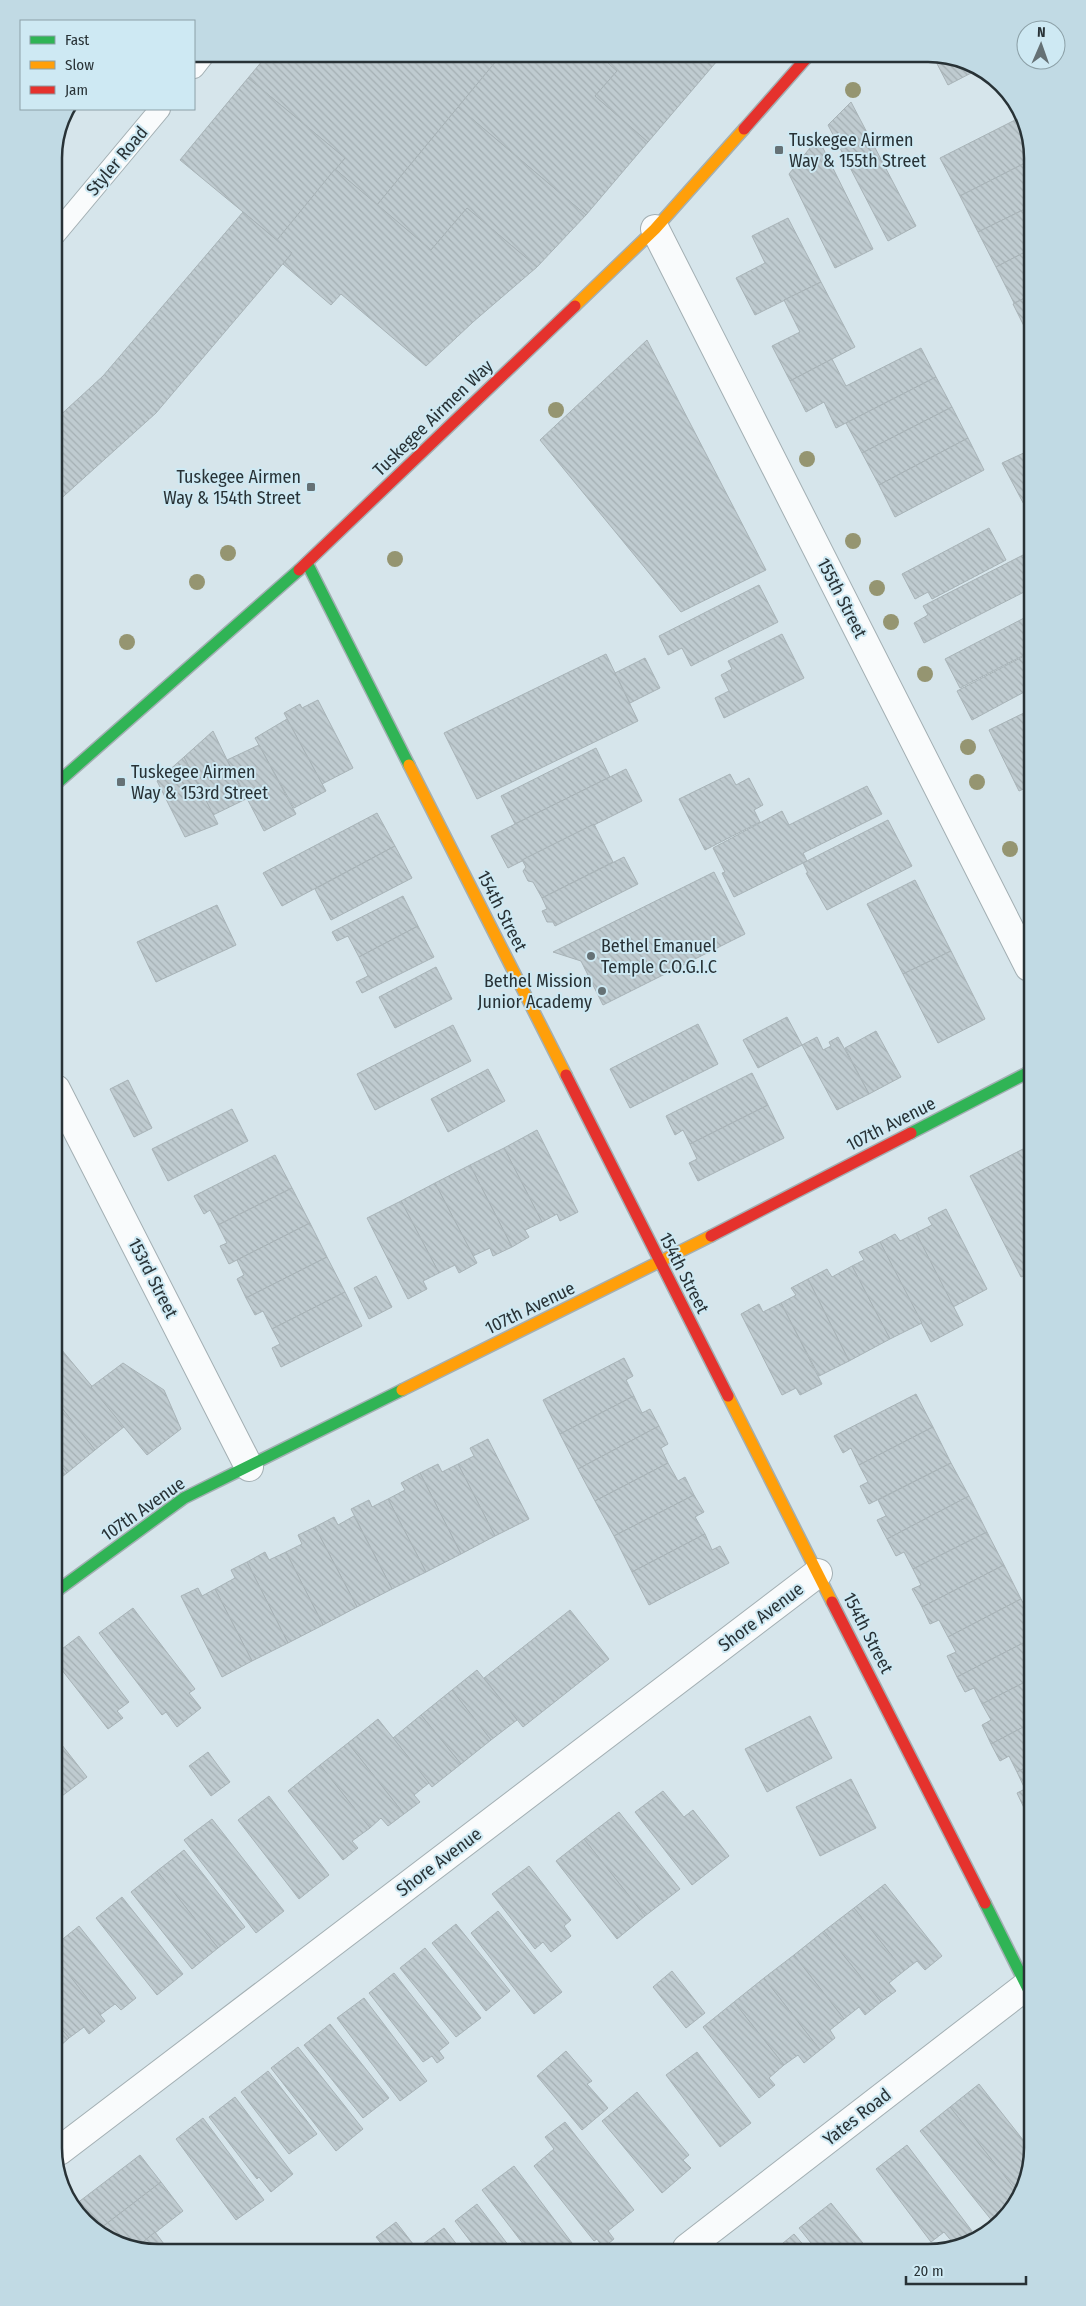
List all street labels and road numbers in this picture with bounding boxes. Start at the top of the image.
street label: Styler Road [82,122,152,200]
street label: Tuskegee Airmen Way [368,355,498,481]
street label: 155th Street [812,554,872,642]
street label: 154th Street [472,867,532,955]
street label: 107th Avenue [843,1092,939,1156]
street label: 154th Street [654,1229,714,1317]
street label: 153rd Street [123,1234,183,1322]
street label: 107th Avenue [482,1277,579,1339]
street label: 107th Avenue [97,1472,189,1546]
street label: Shore Avenue [714,1578,808,1656]
street label: 154th Street [838,1589,898,1677]
street label: Shore Avenue [392,1823,486,1901]
street label: Yates Road [819,2084,895,2150]

